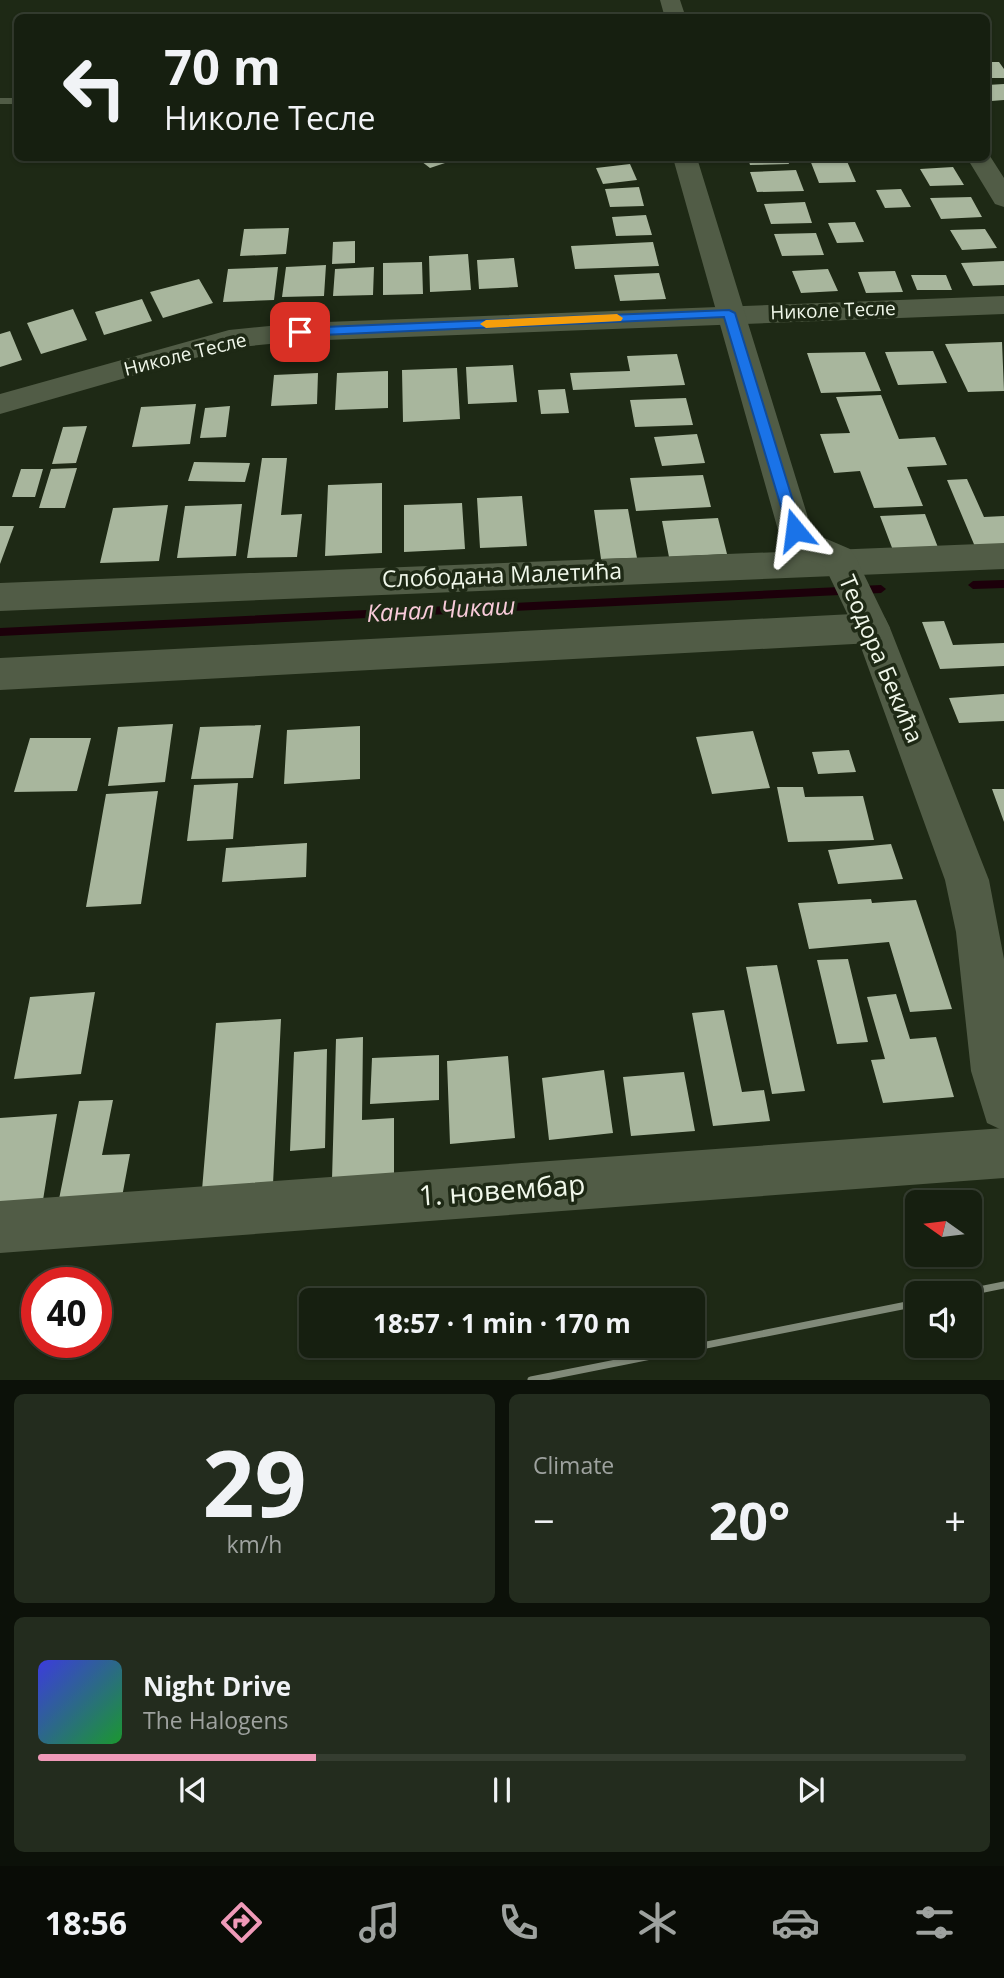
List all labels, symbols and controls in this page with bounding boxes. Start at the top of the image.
text: 70 m [164,33,281,99]
icon: left [49,42,140,133]
text: Николе Тесле [164,96,376,139]
street label: Николе Тесле [770,295,896,325]
pin [270,302,330,362]
icon: arrive [281,313,319,351]
street label: Николе Тесле [121,326,249,382]
position arrow [758,493,832,567]
street label: Слободана Малетића [381,554,623,594]
street label: Теодора Бекића [832,570,932,748]
water label: Канал Чикаш [366,588,516,629]
street label: 1. новембар [417,1164,586,1214]
north arrow [905,1190,982,1267]
map controls [905,1190,982,1358]
speed limit sign: 40 [21,1267,112,1358]
button: sound [905,1281,982,1358]
text: 18:57 · 1 min · 170 m [373,1305,631,1341]
text: 29 [202,1420,307,1544]
text: Climate [533,1449,614,1481]
text: 20° [709,1484,790,1555]
text: − [533,1494,555,1546]
text: + [944,1494,966,1546]
text: km/h [227,1528,282,1560]
text: Night Drive [143,1668,291,1704]
text: The Halogens [143,1704,289,1736]
icon: previous [174,1771,212,1809]
icon: pause [483,1771,521,1809]
icon: next [792,1771,830,1809]
icon: directions [217,1898,266,1947]
icon: music [355,1898,404,1947]
icon: phone [494,1898,543,1947]
icon: climate [633,1898,682,1947]
icon: car [771,1898,820,1947]
icon: filters [910,1898,959,1947]
text: 18:56 [45,1901,127,1944]

